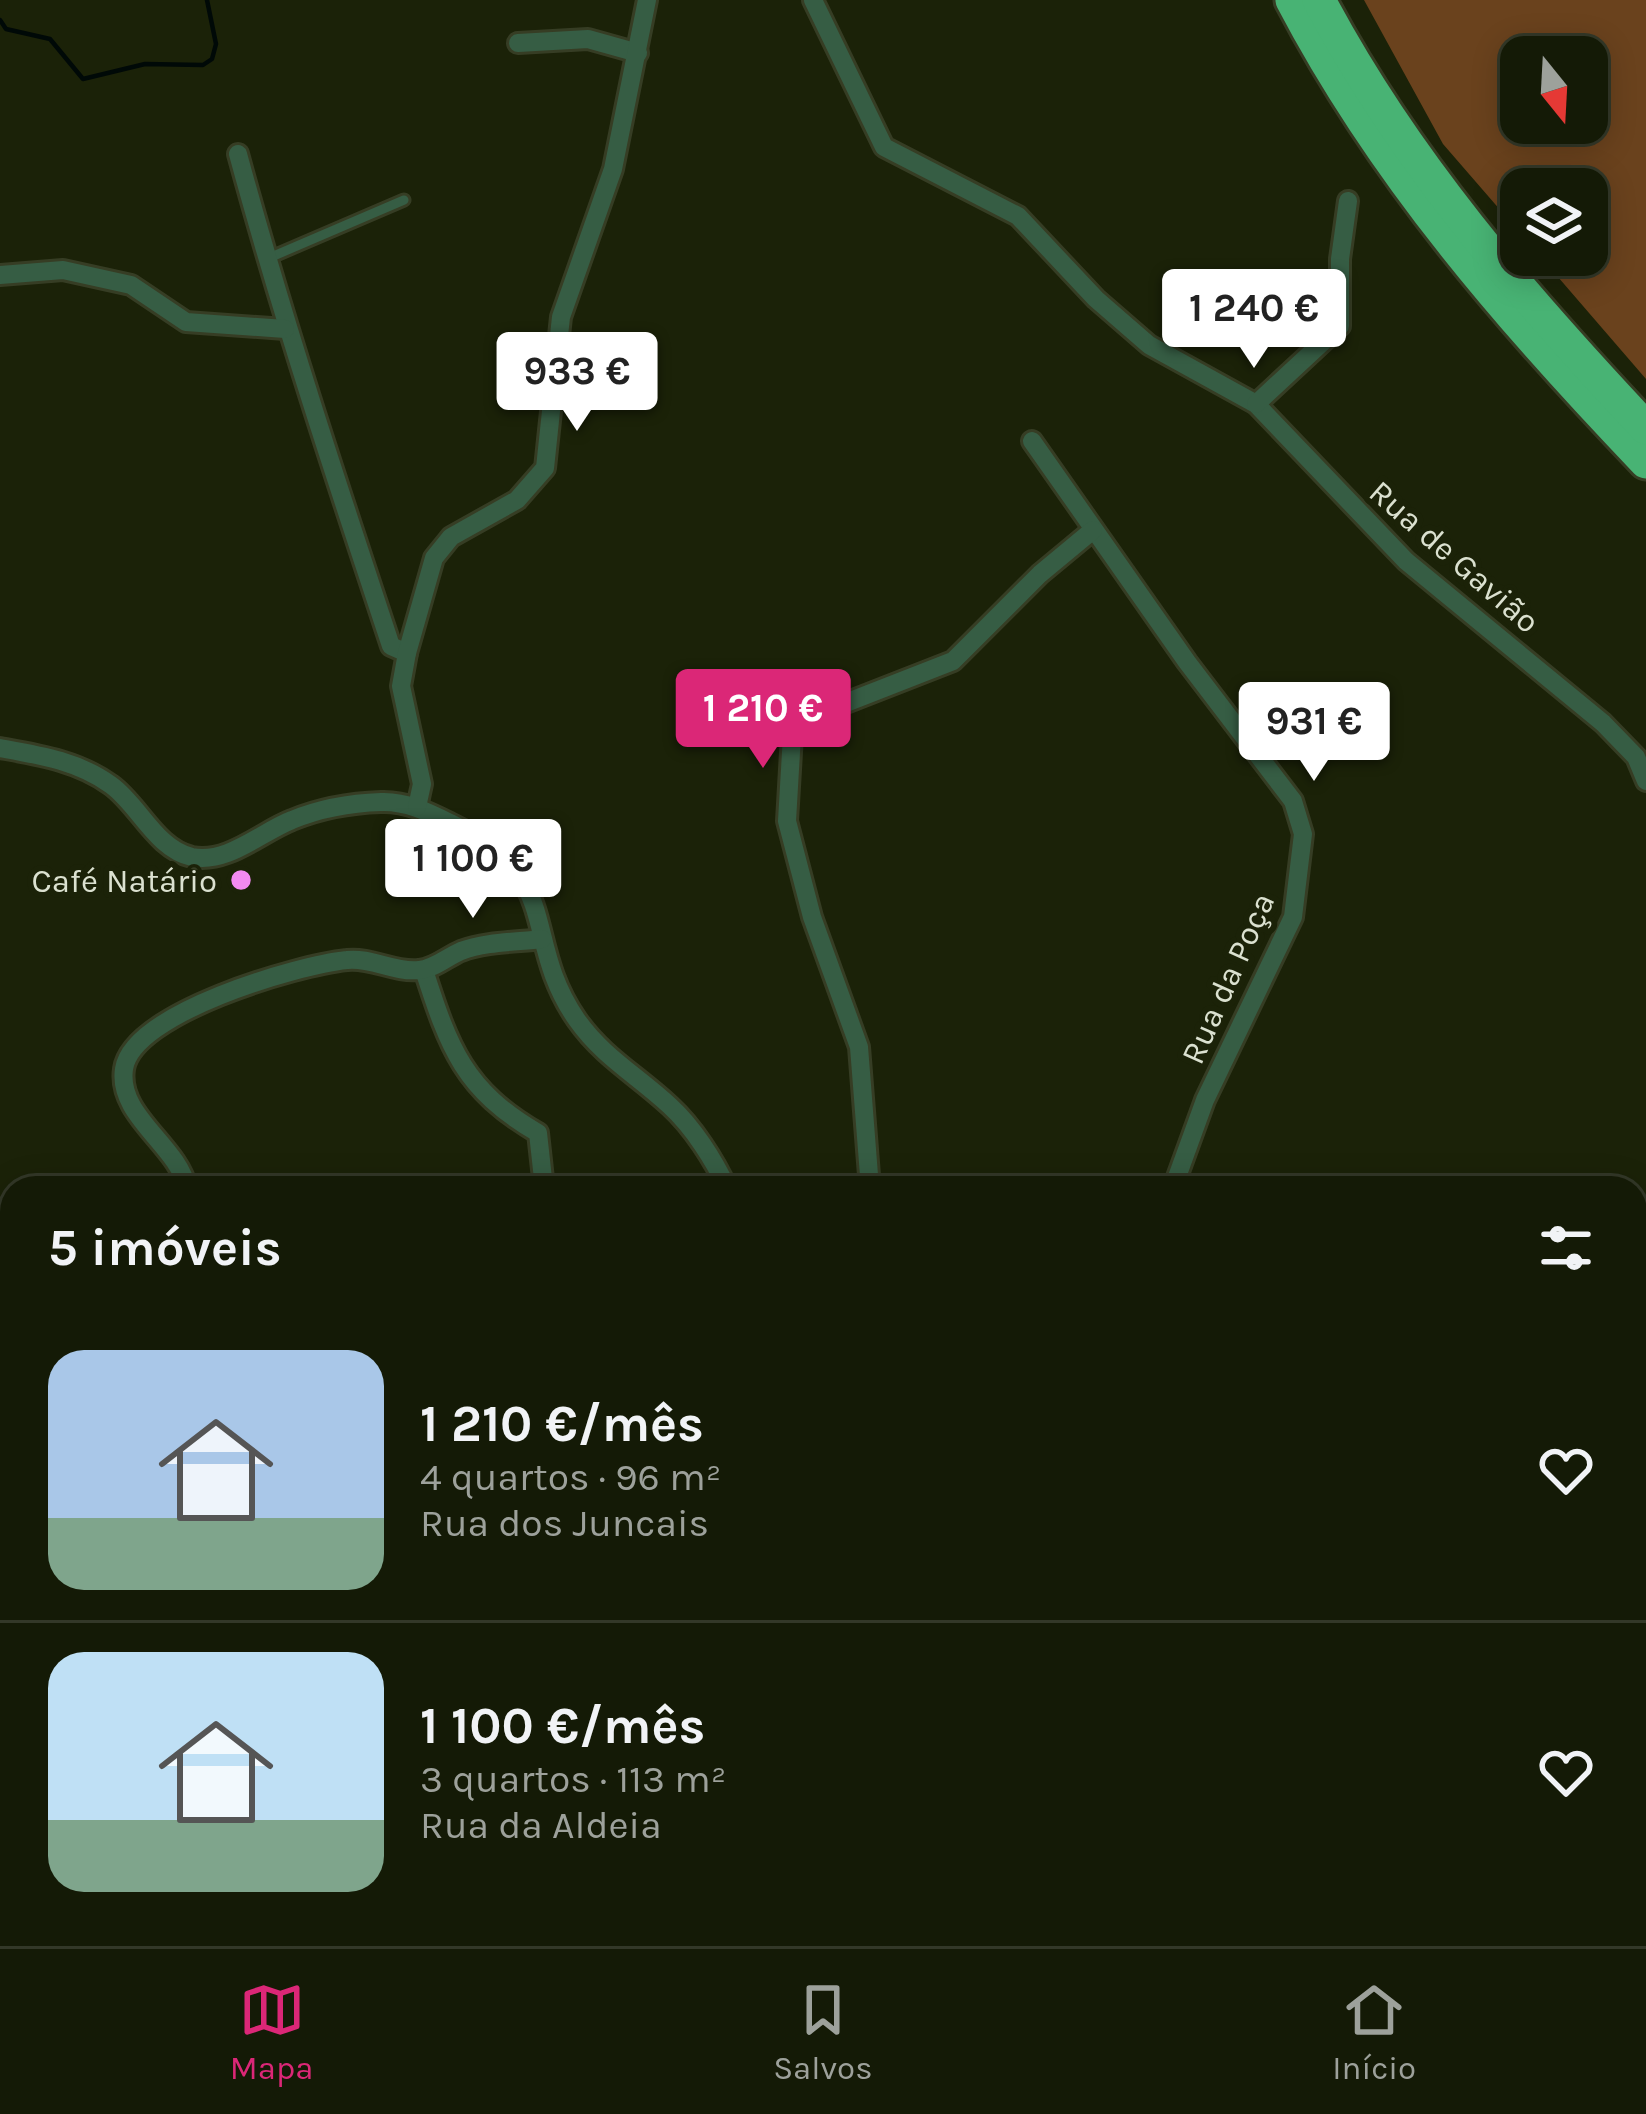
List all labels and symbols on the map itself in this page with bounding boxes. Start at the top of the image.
north arrow [1500,36,1608,144]
pin: 1 240 € [1143,269,1365,371]
pin: 933 € [493,332,661,434]
street label: Rua de Gavião [1362,473,1547,641]
pin: 1 210 € [652,669,874,771]
pin: 931 € [1230,682,1398,784]
pin: 1 100 € [362,819,584,921]
place label: Café Natário [31,862,217,900]
marker: Café Natário [228,867,254,893]
street label: Rua da Poça [1173,887,1283,1070]

